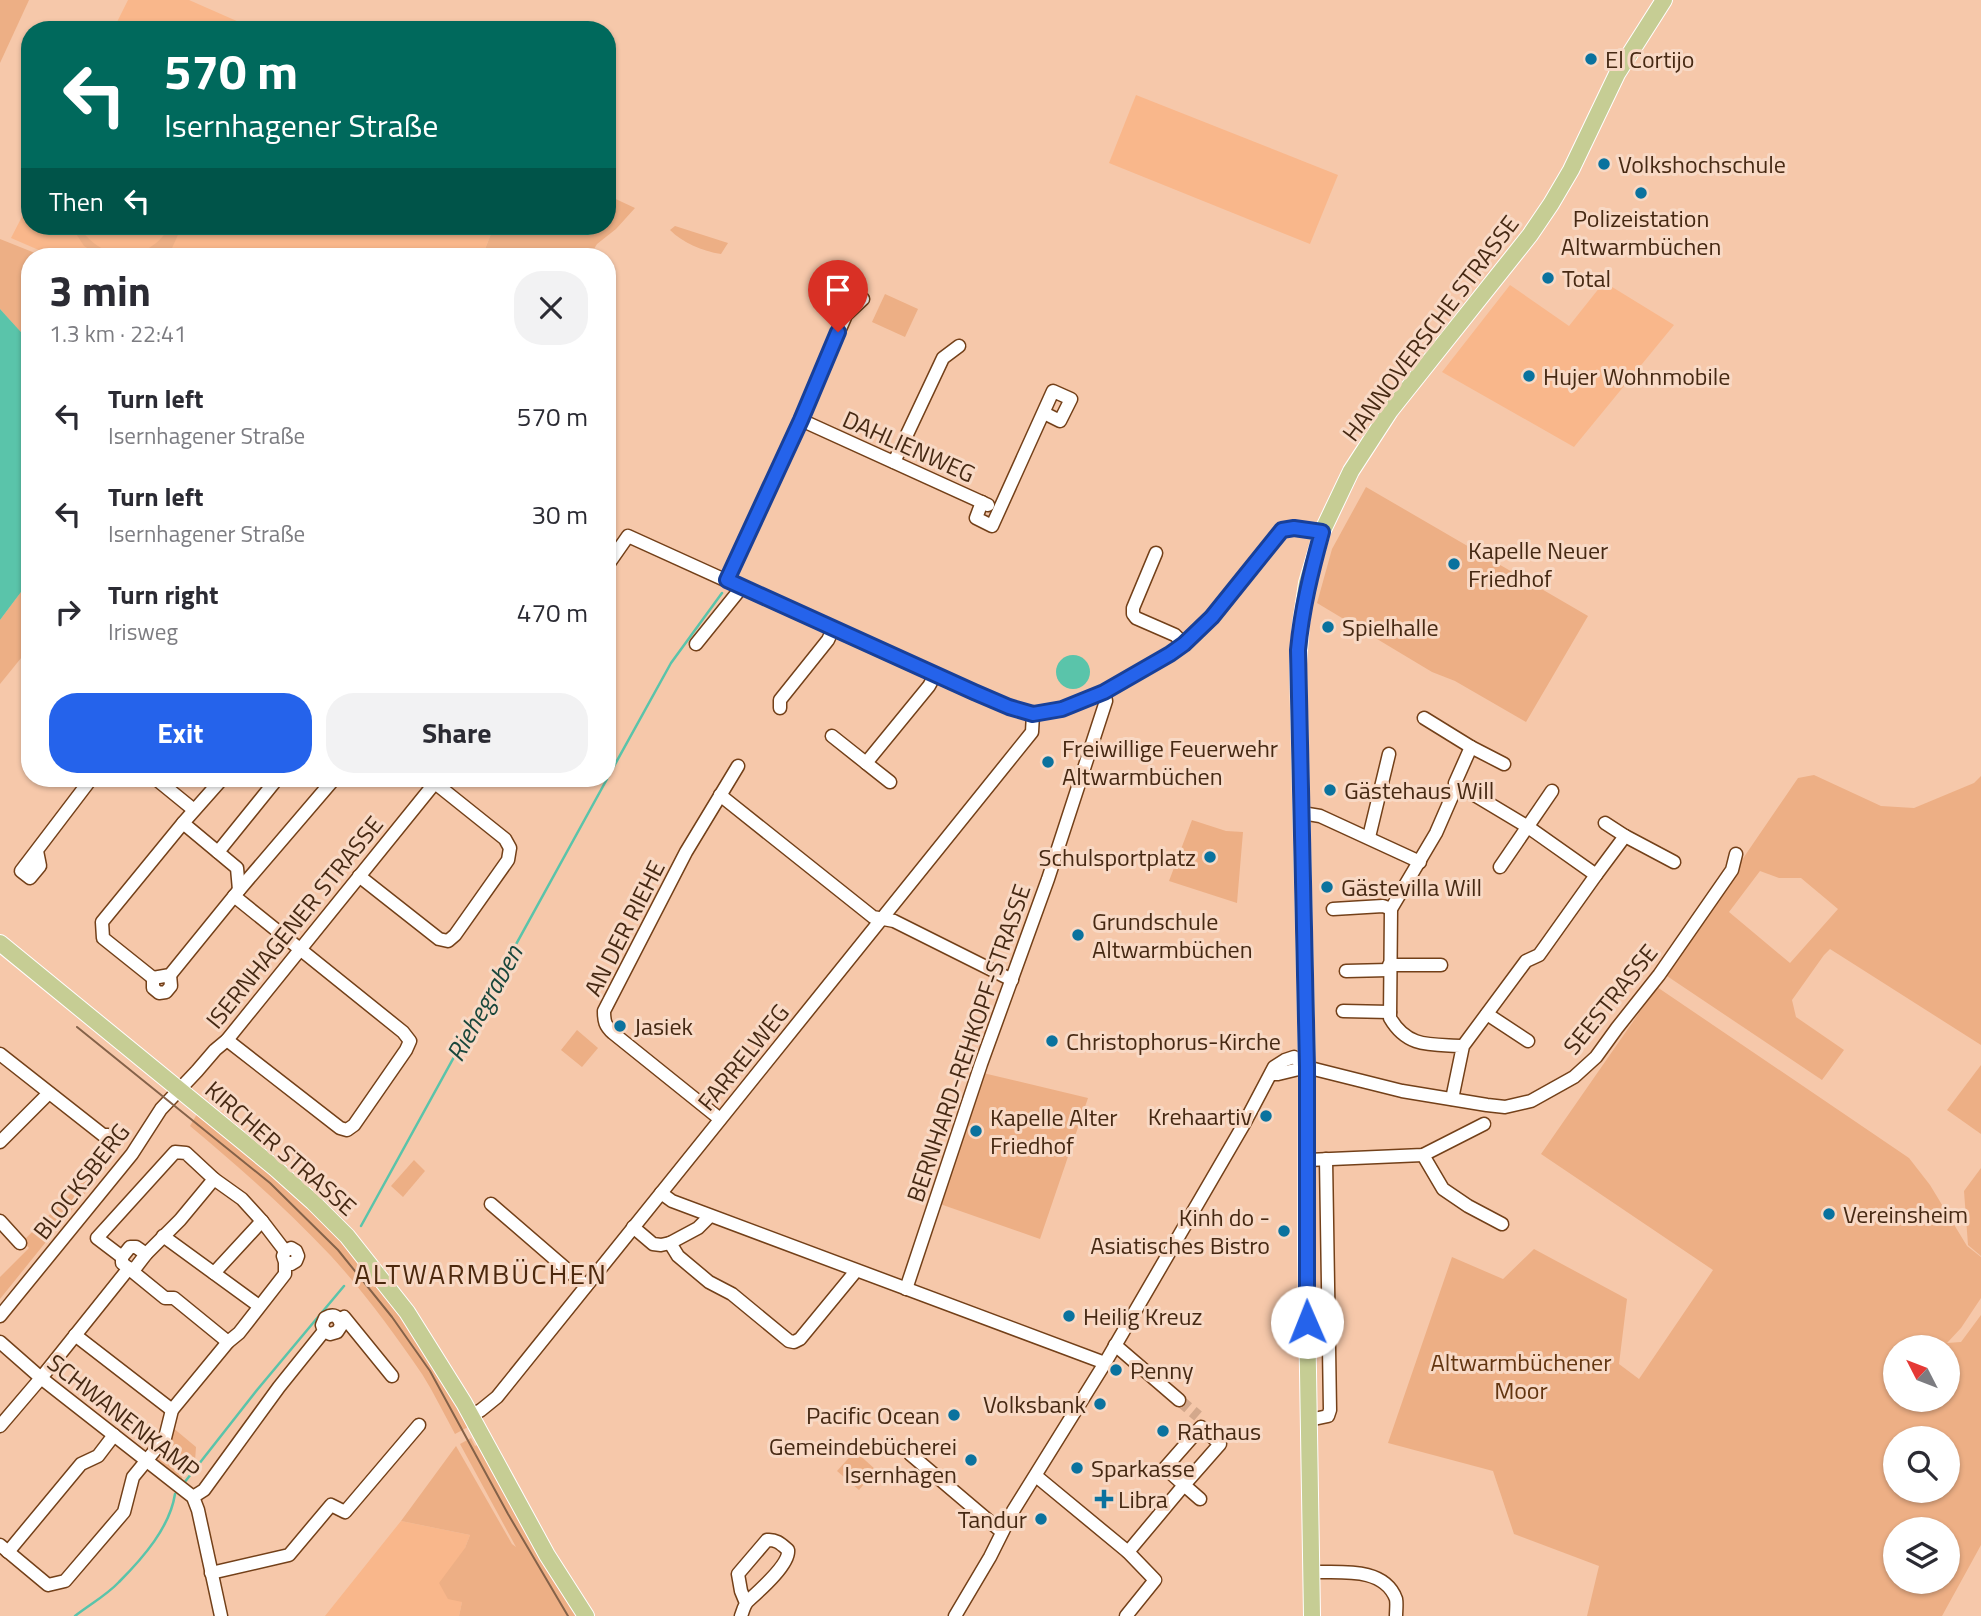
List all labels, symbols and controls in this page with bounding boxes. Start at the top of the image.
text: 570 m [164,33,298,108]
place label: El Cortijo [1605,41,1695,77]
icon: left [49,49,140,140]
marker: El Cortijo [1583,51,1599,67]
text: Isernhagener Straße [164,101,438,149]
place label: Volkshochschule [1618,146,1786,182]
marker: Volkshochschule [1596,156,1612,172]
text: Then [49,182,104,221]
icon: left [118,182,156,220]
marker: Polizeistation Altwarmbüchen [1633,185,1649,201]
place label: Polizeistation Altwarmbüchen [1561,200,1721,264]
street label: HANNOVERSCHE STRASSE [1333,207,1527,449]
text: 3 min [49,258,151,322]
pin [808,260,868,332]
place label: Total [1562,260,1611,296]
marker: Total [1540,270,1556,286]
button: close [514,271,588,345]
icon: arrive [819,271,857,309]
text: 1.3 km · 22:41 [49,316,187,351]
place label: Hujer Wohnmobile [1543,358,1730,394]
marker: Hujer Wohnmobile [1521,368,1537,384]
text: Turn left [108,379,203,418]
icon: left [49,397,87,435]
text: 570 m [517,397,588,436]
street label: DAHLIENWEG [837,401,981,491]
text: Isernhagener Straße [108,418,305,453]
text: Turn left [108,477,203,516]
icon: left [49,495,87,533]
text: 30 m [531,495,588,534]
text: Isernhagener Straße [108,516,305,551]
place label: Kapelle Neuer Friedhof [1468,532,1608,596]
marker: Kapelle Neuer Friedhof [1446,556,1462,572]
text: Turn right [108,575,219,614]
icon: right [49,593,87,631]
text: 470 m [517,593,588,632]
place label: Spielhalle [1342,609,1439,645]
text: Irisweg [108,614,178,649]
marker: Spielhalle [1320,619,1336,635]
button: Exit [49,693,312,773]
button: Share [326,693,588,773]
place label: Freiwillige Feuerwehr Altwarmbüchen [1062,730,1278,794]
marker: Freiwillige Feuerwehr Altwarmbüchen [1040,754,1056,770]
place label: Gästehaus Will [1344,772,1494,808]
marker: Gästehaus Will [1322,782,1338,798]
street label: ISERNHAGENER STRASSE [197,808,391,1036]
place label: Schulsportplatz [1039,839,1196,875]
marker: Schulsportplatz [1202,849,1218,865]
street label: AN DER RIEHE [574,854,674,1002]
place label: Gästevilla Will [1341,869,1482,905]
street label: BERNHARD-REHKOPF-STRASSE [897,879,1039,1207]
marker: Gästevilla Will [1319,879,1335,895]
place label: Grundschule Altwarmbüchen [1092,903,1253,967]
marker: Grundschule Altwarmbüchen [1070,927,1086,943]
street label: SEESTRASSE [1554,936,1666,1062]
water label: Riehegraben [436,937,533,1068]
street label: FARRELWEG [689,996,797,1118]
place label: Jasiek [634,1008,693,1044]
marker: Jasiek [612,1018,628,1034]
place label: Christophorus-Kirche [1066,1023,1281,1059]
marker: Christophorus-Kirche [1044,1033,1060,1049]
street label: KIRCHER STRASSE [197,1072,365,1224]
place label: Krehaartiv [1148,1098,1252,1134]
place label: Kapelle Alter Friedhof [990,1099,1118,1163]
marker: Krehaartiv [1258,1108,1274,1124]
street label: BLOCKSBERG [24,1115,138,1247]
marker: Kapelle Alter Friedhof [968,1123,984,1139]
place label: Vereinsheim [1843,1196,1968,1232]
place label: Kinh do - Asiatisches Bistro [1090,1199,1270,1263]
marker: Vereinsheim [1821,1206,1837,1222]
marker: Kinh do - Asiatisches Bistro [1276,1223,1292,1239]
district label: ALTWARMBÜCHEN [354,1252,608,1295]
position arrow [1270,1285,1344,1359]
place label: Heilig Kreuz [1083,1298,1202,1334]
marker: Heilig Kreuz [1061,1308,1077,1324]
north arrow [1883,1335,1960,1412]
map controls [1883,1335,1960,1594]
park label: Altwarmbüchener Moor [1431,1344,1611,1408]
street label: SCHWANENKAMP [40,1345,208,1487]
place label: Penny [1130,1352,1194,1388]
marker: Penny [1108,1362,1124,1378]
place label: Volksbank [983,1386,1086,1422]
marker: Volksbank [1092,1396,1108,1412]
place label: Pacific Ocean [806,1397,940,1433]
marker: Pacific Ocean [946,1407,962,1423]
place label: Rathaus [1177,1413,1261,1449]
marker: Rathaus [1155,1423,1171,1439]
button: search [1883,1426,1960,1503]
place label: Gemeindebücherei Isernhagen [769,1428,957,1492]
place label: Sparkasse [1091,1450,1195,1486]
marker: Gemeindebücherei Isernhagen [963,1452,979,1468]
marker: Sparkasse [1069,1460,1085,1476]
place label: Libra [1118,1481,1168,1517]
marker: Libra [1096,1491,1112,1507]
place label: Tandur [958,1501,1027,1537]
marker: Tandur [1033,1511,1049,1527]
button: layers [1883,1517,1960,1594]

